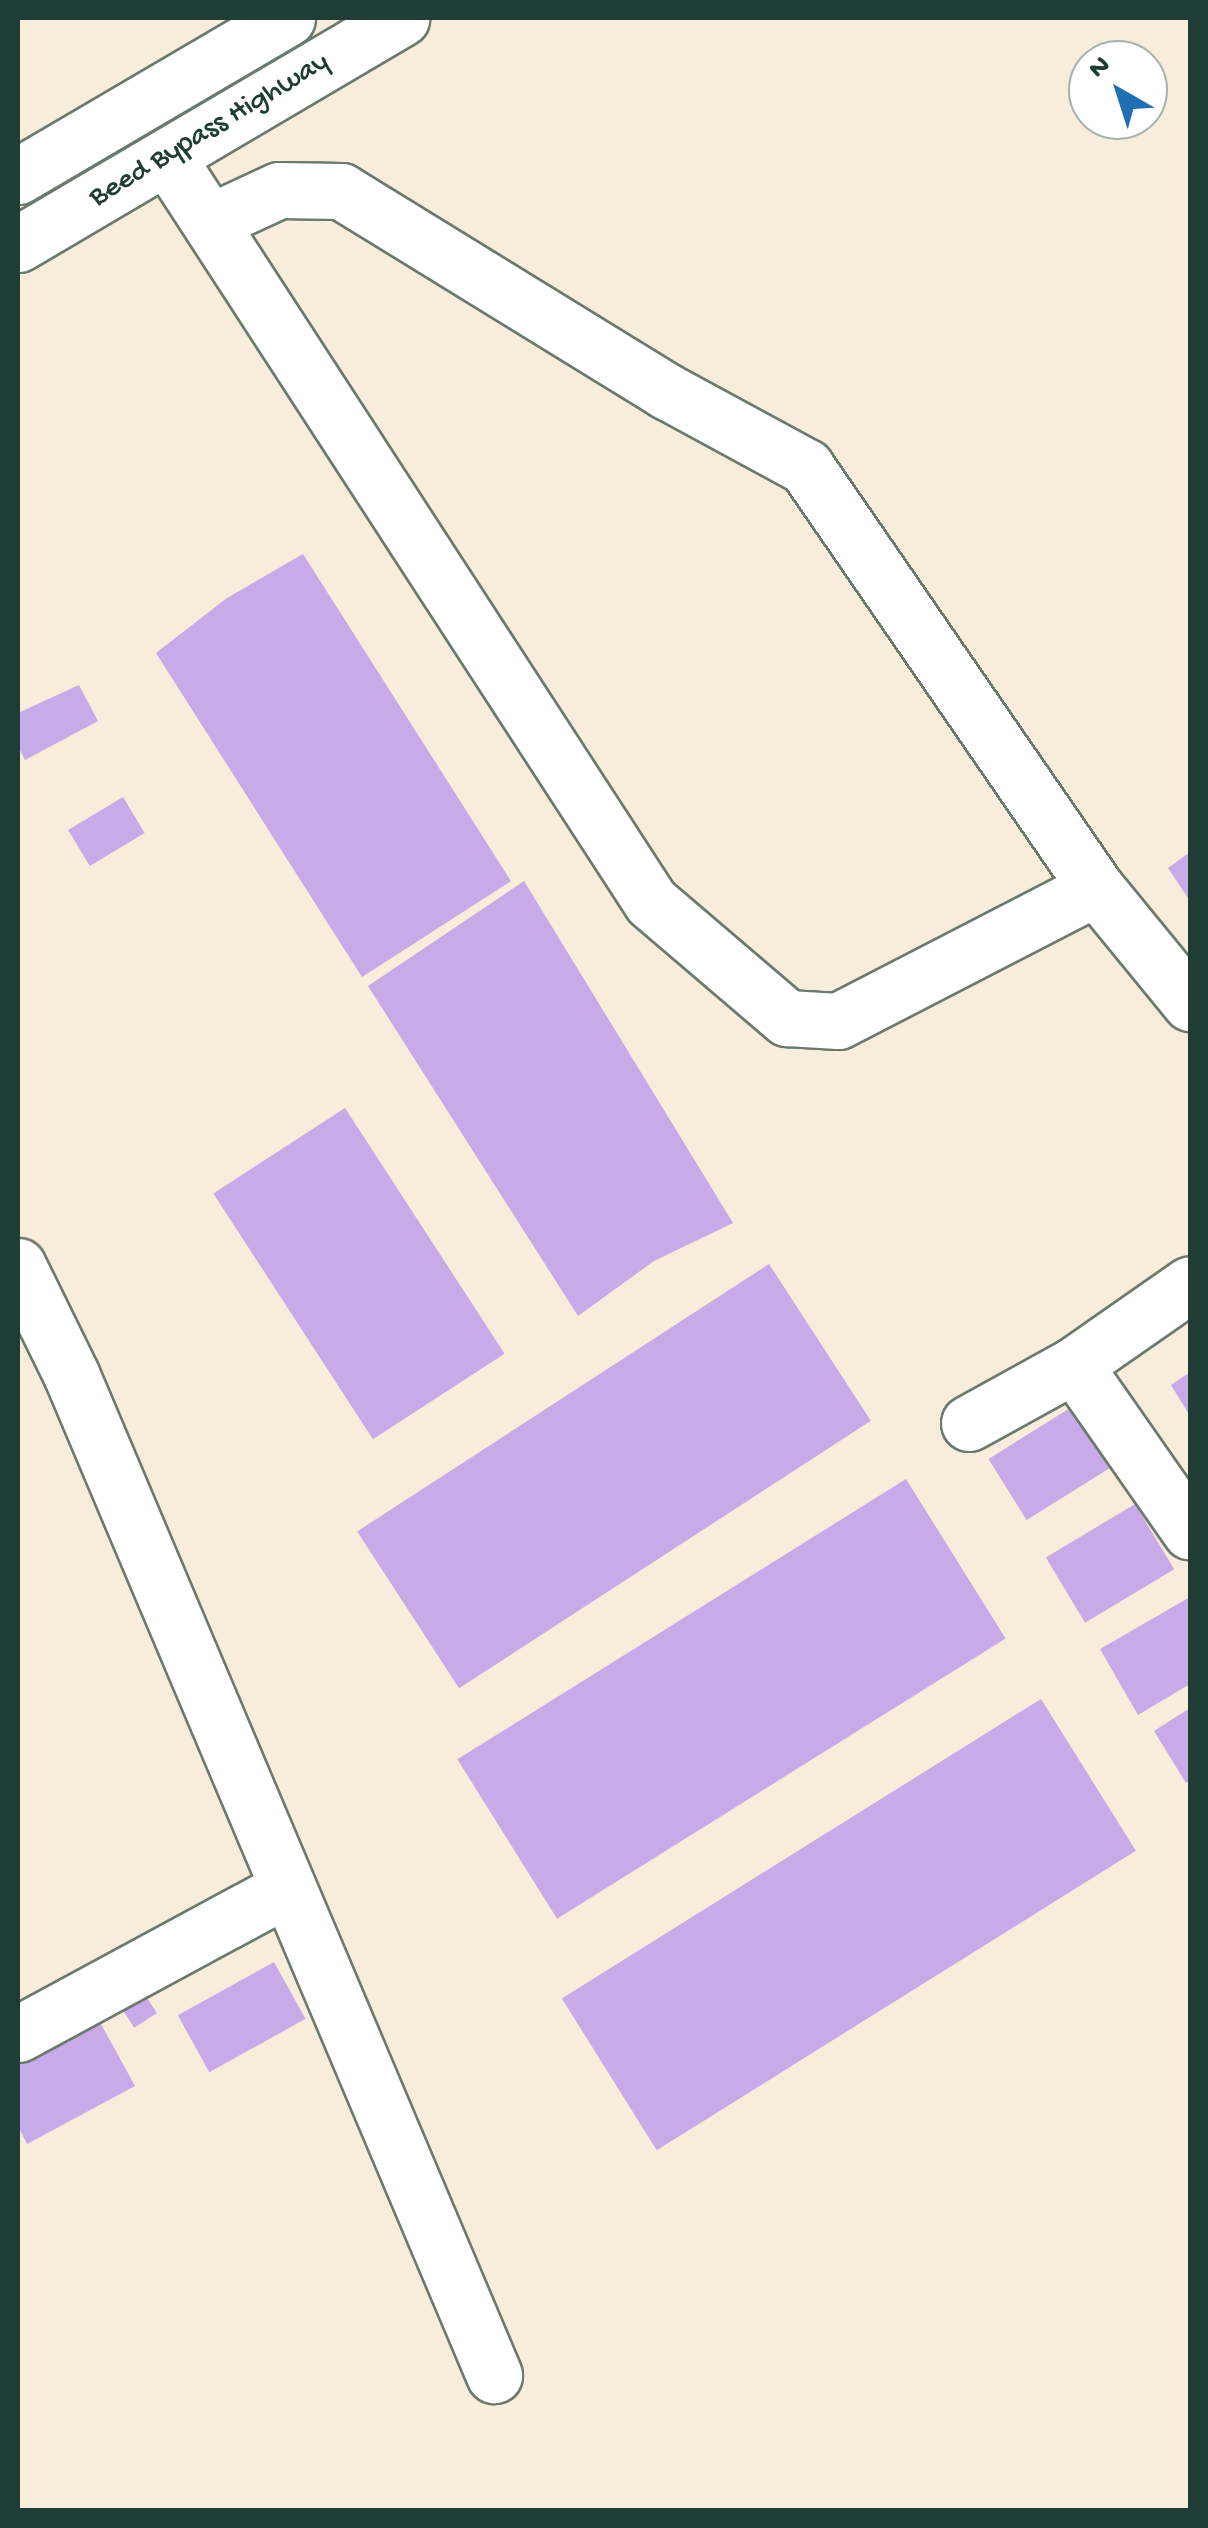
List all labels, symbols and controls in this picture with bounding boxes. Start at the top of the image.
north arrow [1068,40,1168,140]
street label: Beed Bypass Highway [84,45,336,217]
text: N [1083,49,1118,86]

